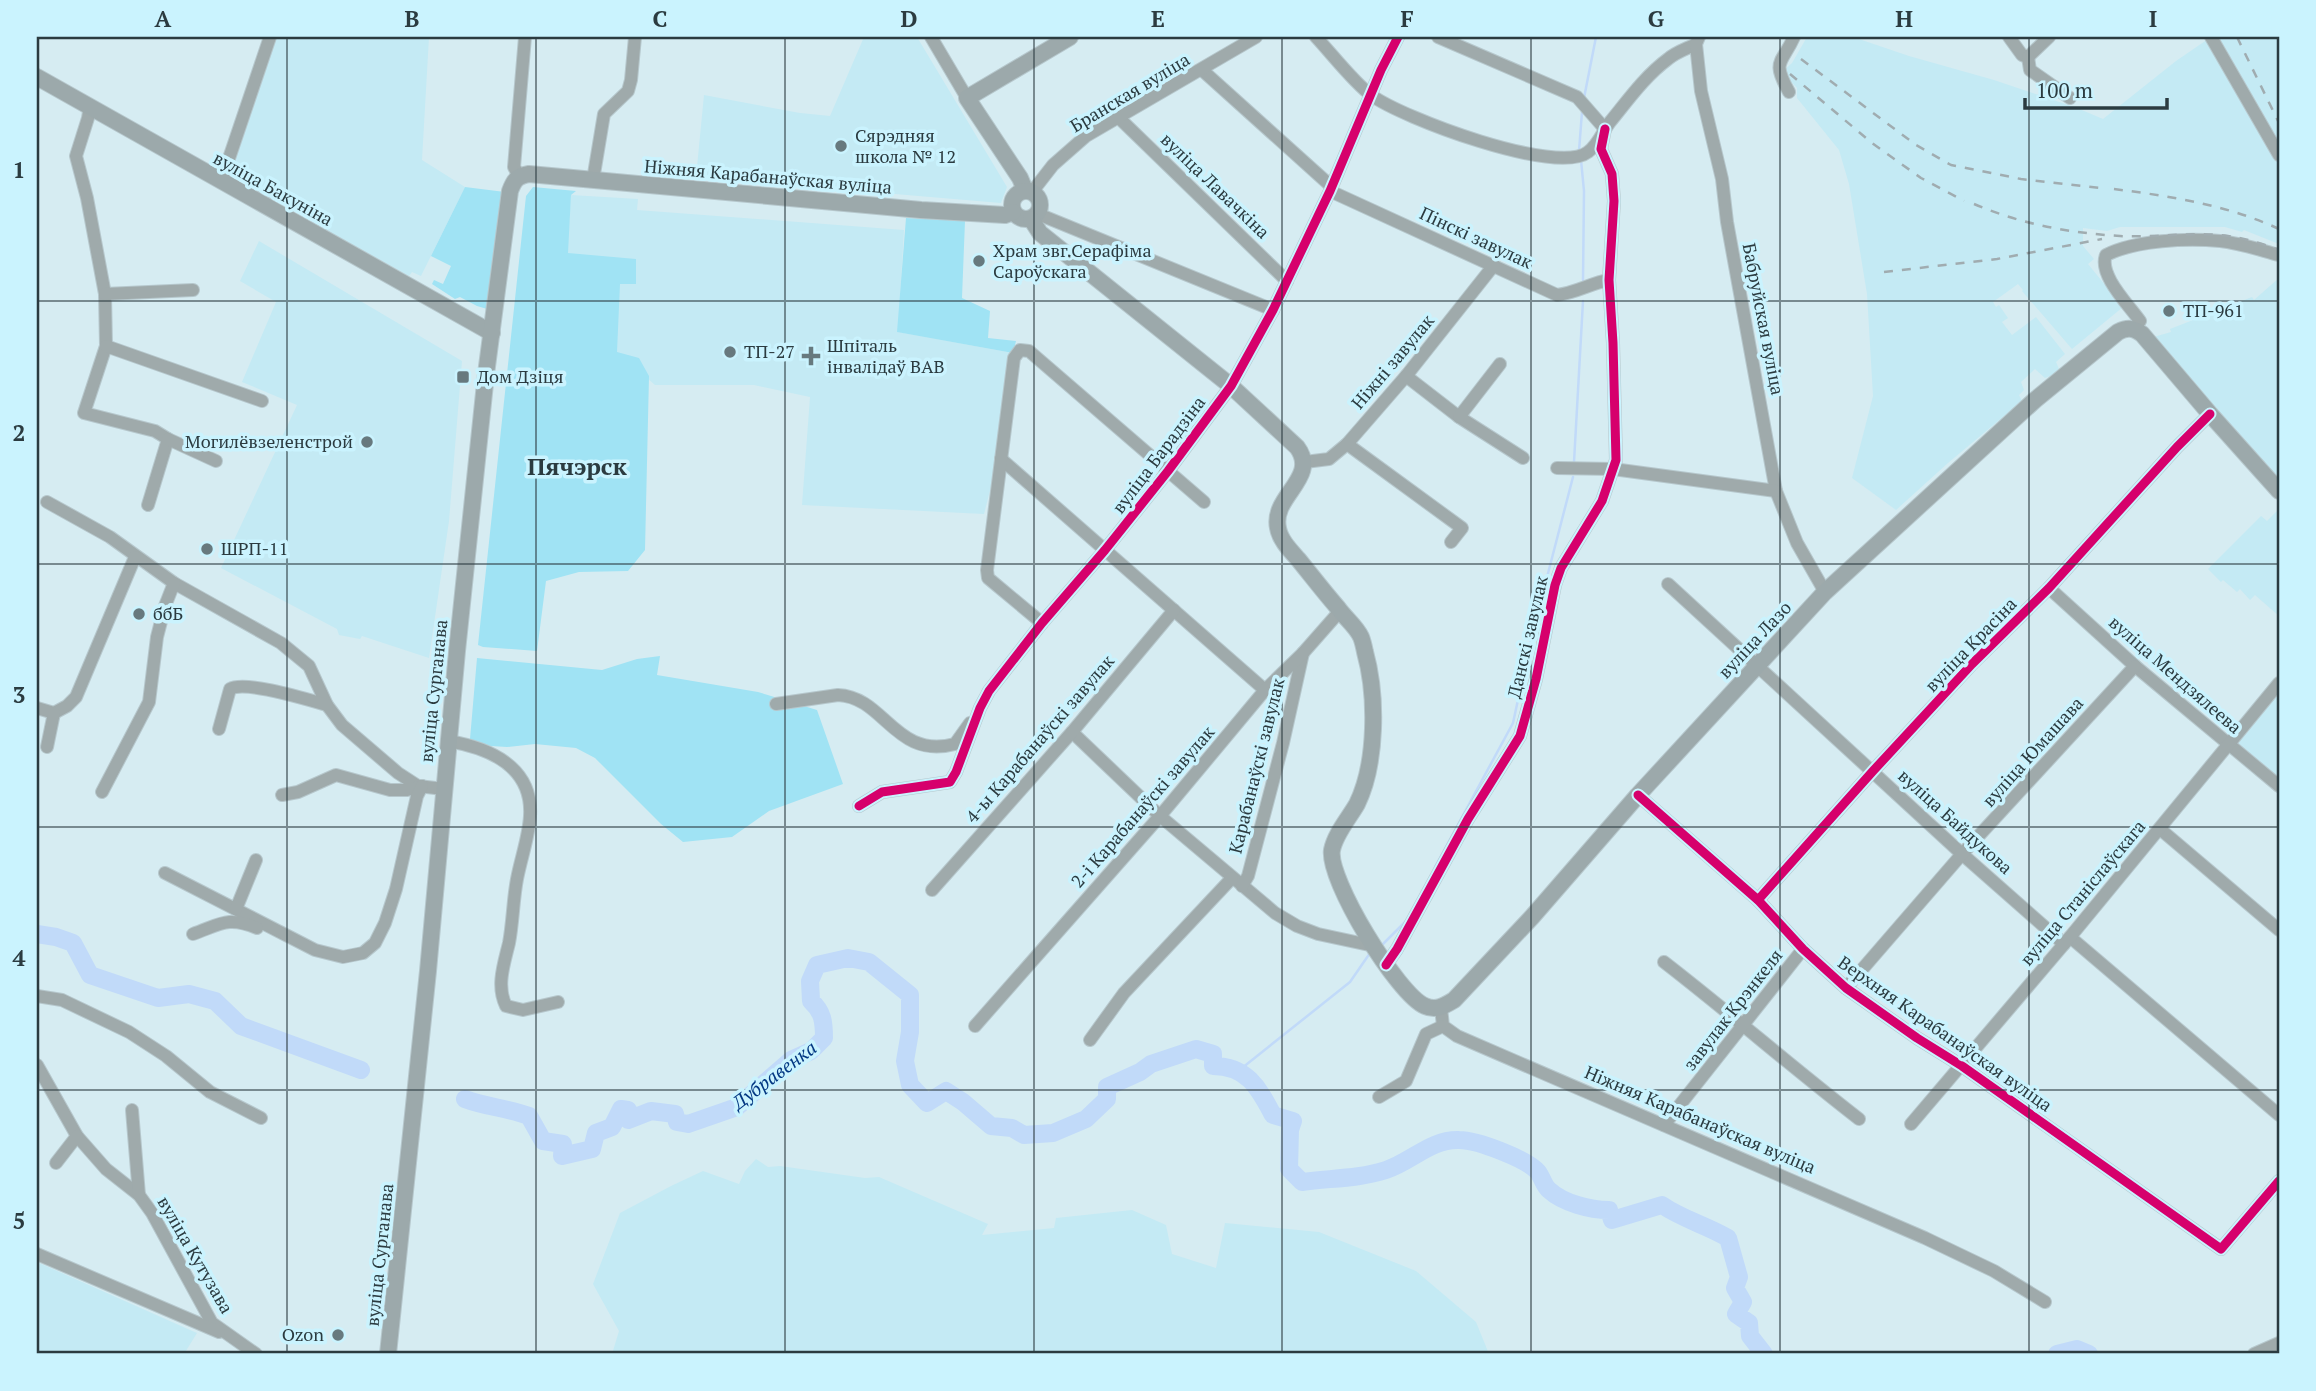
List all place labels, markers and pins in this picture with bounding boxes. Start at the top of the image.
place label: Сярэдняя школа № 12 [855,123,956,168]
marker: Сярэдняя школа № 12 [833,138,849,154]
place label: Храм звг.Серафіма Сароўскага [993,238,1152,283]
marker: Храм звг.Серафіма Сароўскага [971,253,987,269]
place label: ТП-961 [2183,298,2244,322]
marker: ТП-961 [2161,303,2177,319]
place label: Шпіталь інвалідаў ВАВ [827,333,945,378]
place label: ТП-27 [744,339,795,363]
marker: ТП-27 [722,344,738,360]
marker: Шпіталь інвалідаў ВАВ [801,346,821,366]
place label: Дом Дзіця [477,364,563,388]
marker: Дом Дзіця [455,369,471,385]
place label: Могилёвзеленстрой [185,429,353,453]
marker: Могилёвзеленстрой [359,434,375,450]
place label: ШРП-11 [221,536,288,560]
marker: ШРП-11 [199,541,215,557]
place label: ббБ [153,601,183,625]
marker: ббБ [131,606,147,622]
place label: Ozon [282,1322,324,1346]
marker: Ozon [330,1327,346,1343]

